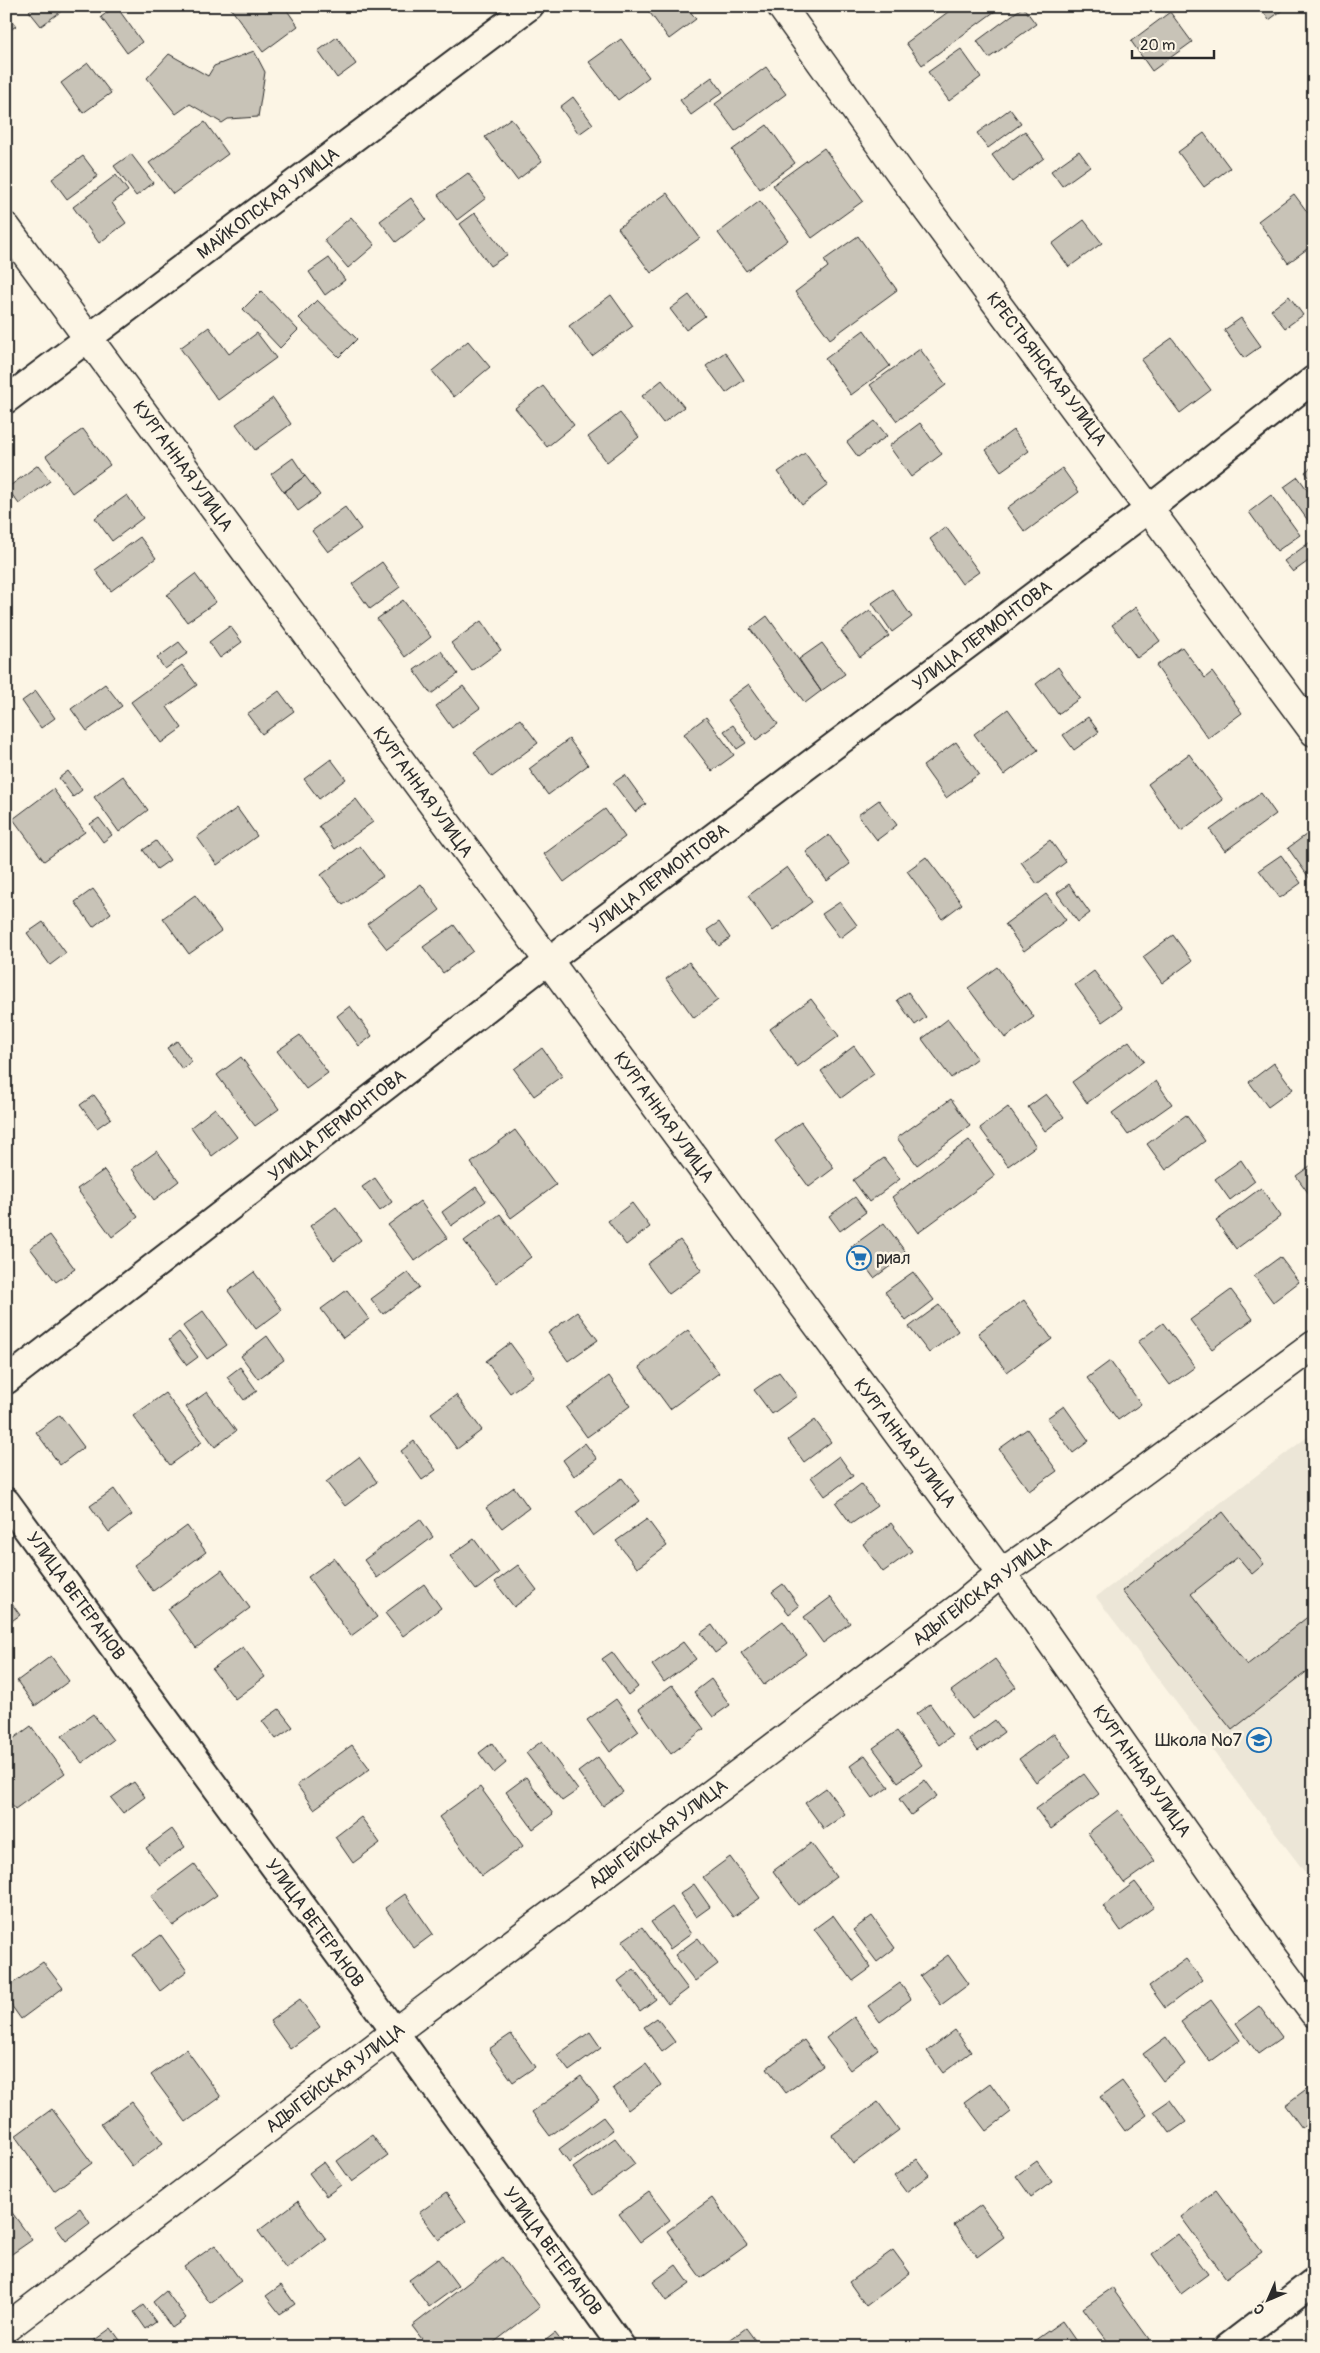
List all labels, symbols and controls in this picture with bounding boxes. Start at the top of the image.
scale bar [1132,28,1215,60]
text: 20 m [1140,36,1175,55]
street label: МАЙКОПСКАЯ УЛИЦА [193,142,344,264]
street label: КРЕСТЬЯНСКАЯ УЛИЦА [981,288,1112,451]
street label: КУРГАННАЯ УЛИЦА [127,396,238,536]
street label: УЛИЦА ЛЕРМОНТОВА [908,575,1057,695]
street label: КУРГАННАЯ УЛИЦА [367,722,478,862]
street label: УЛИЦА ЛЕРМОНТОВА [585,818,734,938]
street label: КУРГАННАЯ УЛИЦА [608,1047,719,1187]
street label: УЛИЦА ЛЕРМОНТОВА [264,1064,411,1186]
supermarket icon: риал [846,1245,872,1271]
place label: риал [876,1247,910,1270]
street label: КУРГАННАЯ УЛИЦА [848,1374,961,1513]
street label: УЛИЦА ВЕТЕРАНОВ [21,1528,130,1665]
street label: АДЫГЕЙСКАЯ УЛИЦА [908,1531,1057,1651]
street label: КУРГАННАЯ УЛИЦА [1087,1701,1196,1842]
school or university icon: Школа №7 [1246,1727,1272,1753]
place label: Школа №7 [1155,1729,1242,1752]
street label: АДЫГЕЙСКАЯ УЛИЦА [584,1774,733,1894]
street label: УЛИЦА ВЕТЕРАНОВ [260,1855,369,1992]
street label: АДЫГЕЙСКАЯ УЛИЦА [261,2018,410,2138]
street label: УЛИЦА ВЕТЕРАНОВ [498,2183,607,2320]
north arrow [1242,2276,1292,2326]
text: С [1250,2300,1268,2318]

